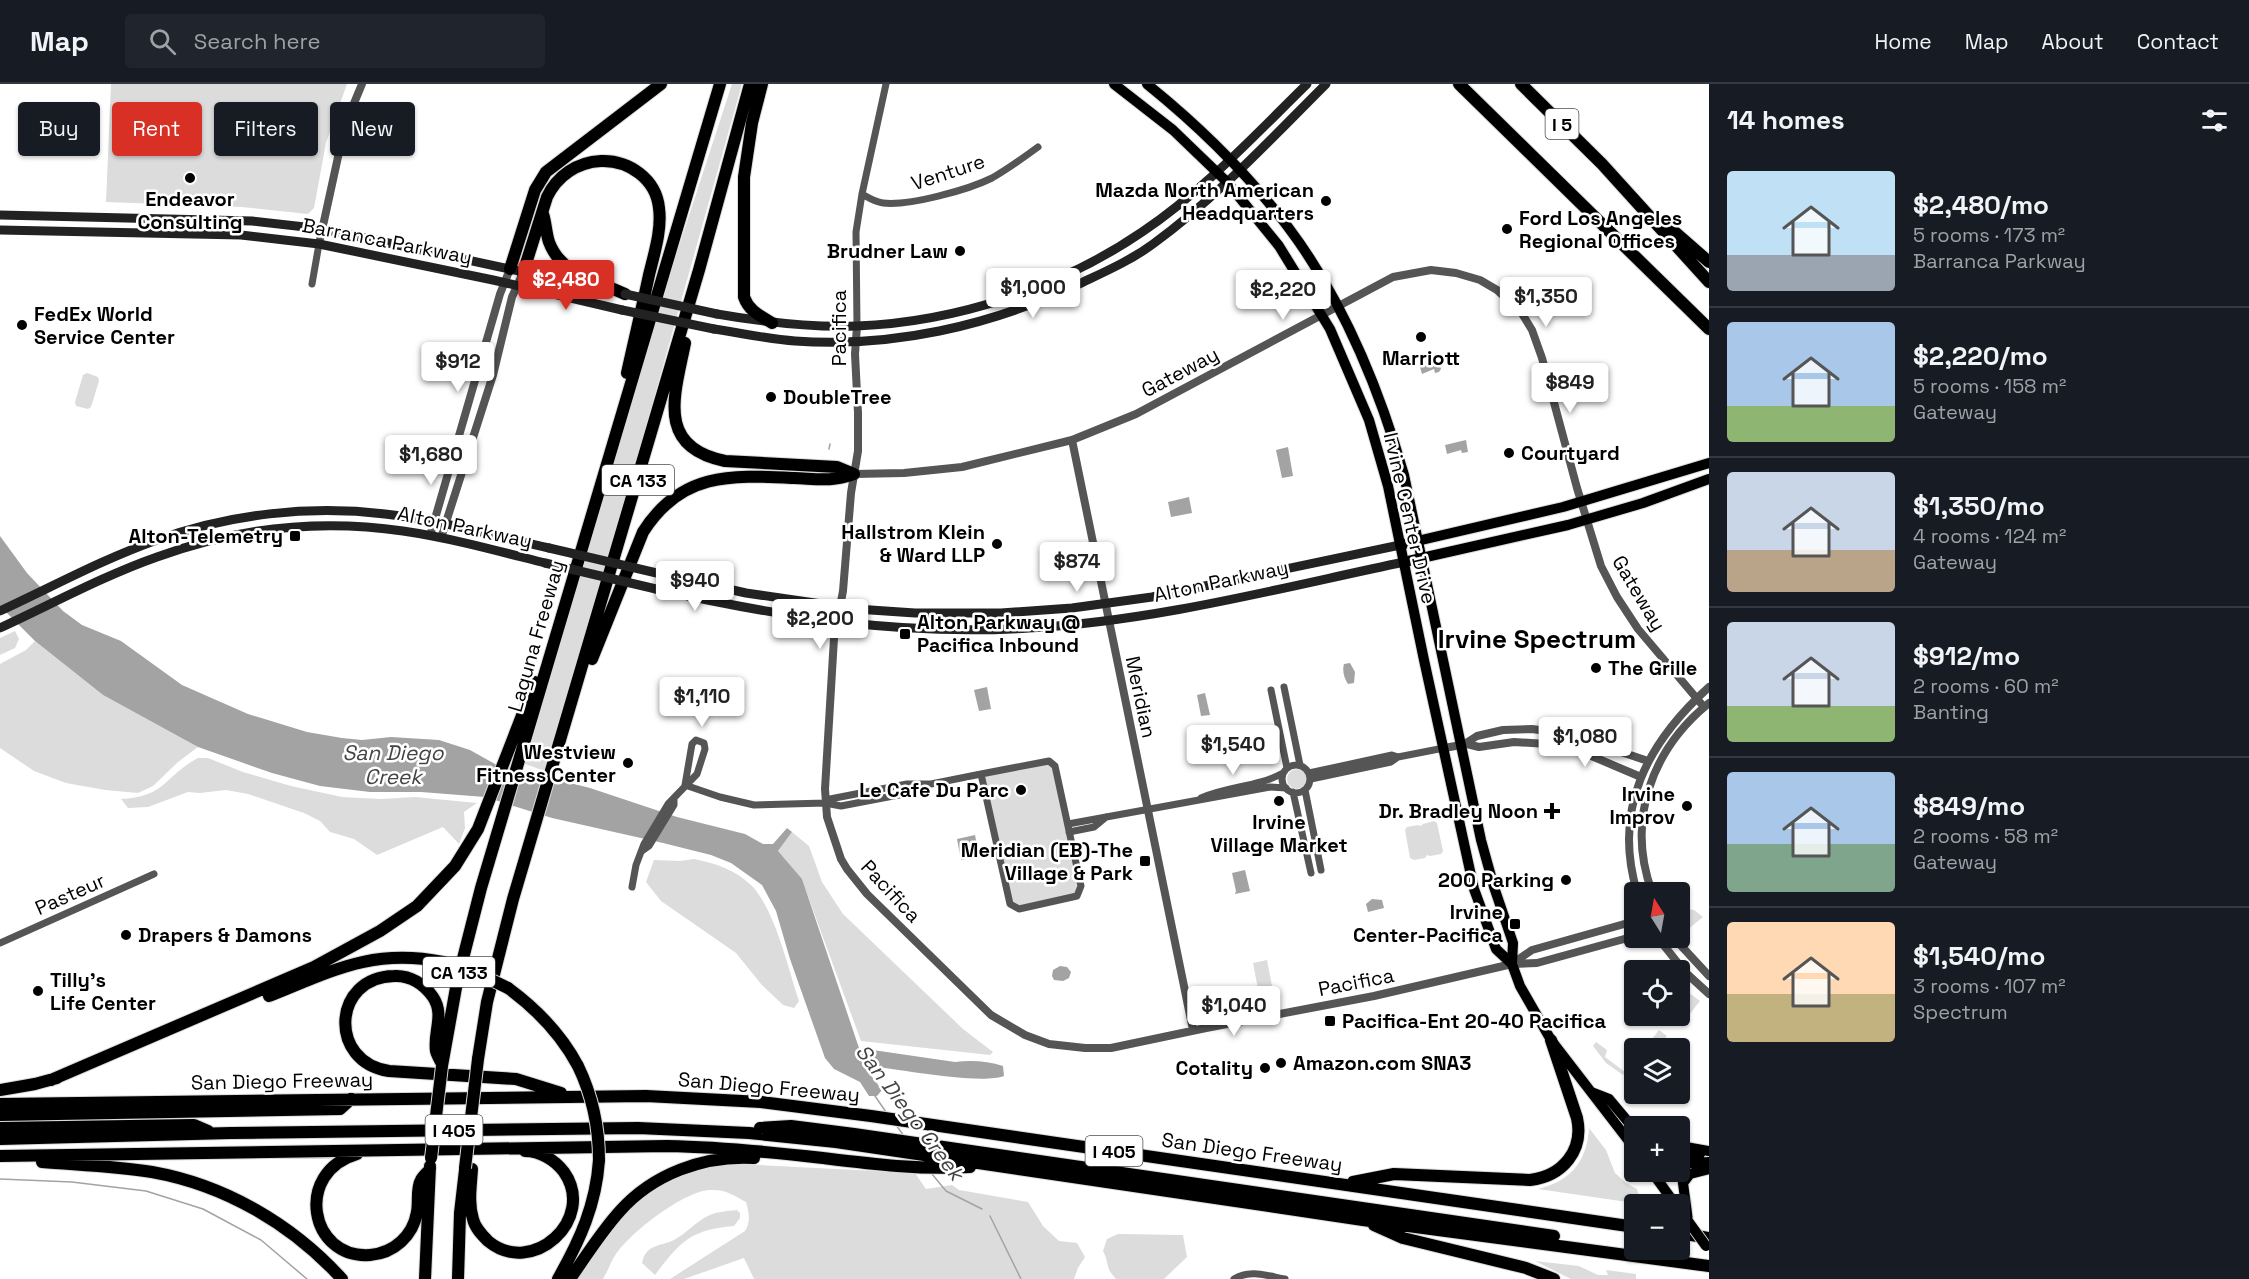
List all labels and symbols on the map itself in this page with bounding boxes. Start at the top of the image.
road number: I 5 [1546,109,1578,139]
street label: Venture [908,148,988,196]
marker: Endeavor Consulting [183,171,197,185]
place label: Mazda North American Headquarters [1095,177,1314,226]
place label: Endeavor Consulting [137,186,243,235]
marker: Mazda North American Headquarters [1319,194,1333,208]
place label: Ford Los Angeles Regional Offices [1519,205,1682,254]
street label: Barranca Parkway [300,212,474,270]
marker: Ford Los Angeles Regional Offices [1500,222,1514,236]
place label: Brudner Law [827,238,948,264]
marker: Brudner Law [953,244,967,258]
pin: $2,480 [517,260,615,311]
pin: $1,000 [984,268,1082,319]
pin: $2,220 [1234,270,1332,321]
pin: $1,350 [1497,277,1595,328]
street label: Pacifica [826,290,852,366]
place label: FedEx World Service Center [34,301,175,350]
marker: FedEx World Service Center [15,318,29,332]
marker: Marriott [1414,330,1428,344]
street label: Gateway [1137,341,1223,403]
pin: $912 [422,342,494,393]
place label: Marriott [1382,345,1460,371]
pin: $849 [1534,363,1606,414]
place label: DoubleTree [783,384,892,410]
marker: DoubleTree [764,390,778,404]
street label: Irvine Center Drive [1378,430,1442,606]
pin: $1,680 [382,435,480,486]
place label: Courtyard [1521,440,1620,466]
marker: Courtyard [1502,446,1516,460]
road number: CA 133 [602,465,674,495]
street label: Alton Parkway [395,500,535,554]
place label: Hallstrom Klein & Ward LLP [841,519,985,568]
place label: Alton-Telemetry [129,523,283,549]
marker: Alton-Telemetry [288,529,302,543]
marker: Hallstrom Klein & Ward LLP [990,537,1004,551]
pin: $874 [1041,542,1113,593]
street label: Gateway [1606,550,1672,636]
street label: Alton Parkway [1151,554,1291,608]
street label: Laguna Freeway [502,557,570,715]
pin: $940 [659,561,731,612]
pin: $2,200 [771,599,869,650]
place label: Alton Parkway @ Pacifica Inbound [917,609,1081,658]
district label: Irvine Spectrum [1438,622,1636,656]
marker: Alton Parkway @ Pacifica Inbound [898,627,912,641]
street label: Meridian [1120,654,1162,740]
place label: The Grille [1608,655,1697,681]
marker: The Grille [1589,661,1603,675]
pin: $1,110 [653,677,751,728]
pin: $1,080 [1536,717,1634,768]
pin: $1,540 [1184,725,1282,776]
water label: San Diego Creek [342,739,445,790]
place label: Westview Fitness Center [476,739,616,788]
marker: Westview Fitness Center [621,756,635,770]
place label: Le Cafe Du Parc [859,777,1009,803]
place label: Irvine Improv [1609,781,1675,830]
marker: Le Cafe Du Parc [1014,783,1028,797]
marker: Irvine Village Market [1272,794,1286,808]
place label: Dr. Bradley Noon [1378,798,1538,824]
marker: Irvine Improv [1680,799,1694,813]
marker: Dr. Bradley Noon [1543,802,1561,820]
place label: Irvine Village Market [1210,809,1348,858]
place label: Meridian (EB)-The Village & Park [961,837,1133,886]
street label: Pacifica [855,854,927,928]
marker: Meridian (EB)-The Village & Park [1138,854,1152,868]
street label: Pasteur [31,867,109,921]
place label: 200 Parking [1438,867,1554,893]
marker: 200 Parking [1559,873,1573,887]
north arrow [1624,882,1690,948]
place label: Irvine Center-Pacifica [1353,899,1503,948]
marker: Irvine Center-Pacifica [1508,917,1522,931]
place label: Drapers & Damons [138,922,312,948]
marker: Drapers & Damons [119,928,133,942]
road number: CA 133 [423,957,495,987]
street label: Pacifica [1316,962,1396,1002]
place label: Tilly's Life Center [50,967,156,1016]
marker: Tilly's Life Center [31,984,45,998]
pin: $1,040 [1185,986,1283,1037]
place label: Pacifica-Ent 20-40 Pacifica [1342,1008,1607,1034]
marker: Pacifica-Ent 20-40 Pacifica [1323,1014,1337,1028]
water label: San Diego Creek [850,1038,972,1188]
place label: Amazon.com SNA3 [1293,1050,1471,1076]
place label: Cotality [1175,1055,1253,1081]
marker: Amazon.com SNA3 [1274,1056,1288,1070]
marker: Cotality [1258,1061,1272,1075]
street label: San Diego Freeway [191,1066,373,1096]
street label: San Diego Freeway [677,1066,861,1108]
road number: I 405 [426,1115,482,1145]
street label: San Diego Freeway [1160,1126,1344,1178]
road number: I 405 [1086,1136,1142,1166]

